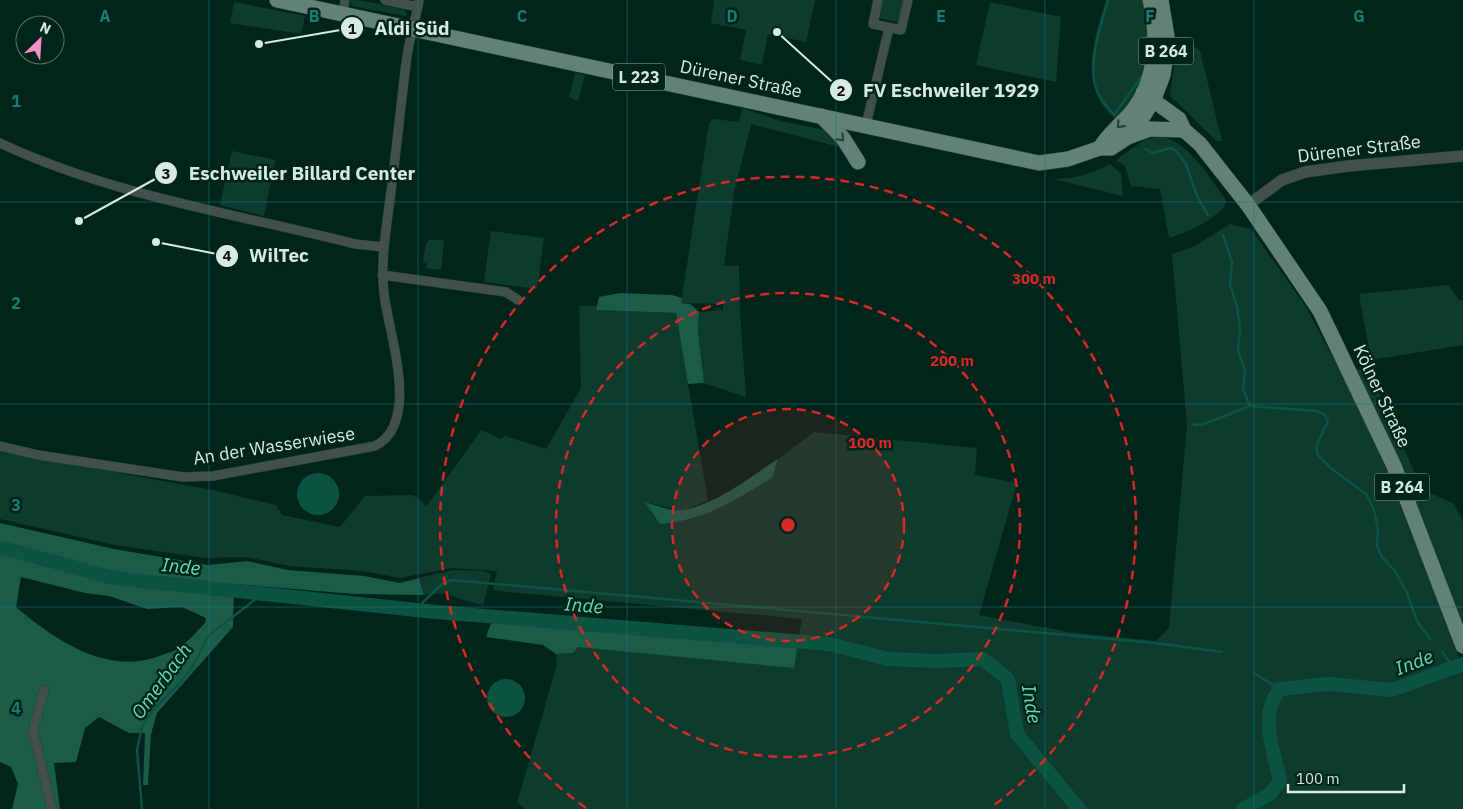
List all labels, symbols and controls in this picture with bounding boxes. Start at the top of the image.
text: A [100,6,111,26]
text: B [309,6,320,26]
text: C [517,6,527,26]
text: D [726,6,738,26]
text: E [936,6,946,26]
text: F [1145,6,1155,26]
text: G [1353,6,1365,26]
callout: Aldi Süd [340,11,460,45]
north arrow [15,15,65,65]
text: Aldi Süd [375,16,449,40]
text: N [37,18,54,39]
text: 1 [347,19,357,38]
road number: B 264 [1138,37,1194,64]
street label: Dürener Straße [678,54,804,103]
road number: L 223 [613,64,665,90]
callout: FV Eschweiler 1929 [828,73,1050,107]
text: FV Eschweiler 1929 [863,78,1039,102]
text: 2 [836,81,846,100]
text: 1 [11,91,21,111]
one-way arrow [1117,120,1126,129]
street label: Dürener Straße [1296,130,1422,167]
one-way arrow [835,132,844,141]
callout: Eschweiler Billard Center [154,156,425,190]
text: Eschweiler Billard Center [189,161,416,185]
text: 3 [161,164,171,183]
callout: WilTec [214,239,319,273]
text: WilTec [249,243,309,267]
text: 4 [222,246,232,265]
text: 300 m [1012,269,1056,288]
text: 2 [11,293,21,313]
street label: Kölner Straße [1349,341,1416,451]
text: 200 m [930,351,974,370]
street label: An der Wasserwiese [191,421,357,470]
text: 100 m [848,433,892,452]
road number: B 264 [1374,474,1430,501]
text: 3 [11,495,21,515]
centre of rings [779,516,797,534]
water label: Inde [160,552,202,580]
water label: Inde [564,591,605,619]
water label: Omerbach [126,639,196,723]
water label: Inde [1392,644,1437,680]
water label: Inde [1017,683,1047,726]
text: 4 [11,698,21,718]
scale bar [1288,762,1404,794]
text: 100 m [1296,769,1340,788]

